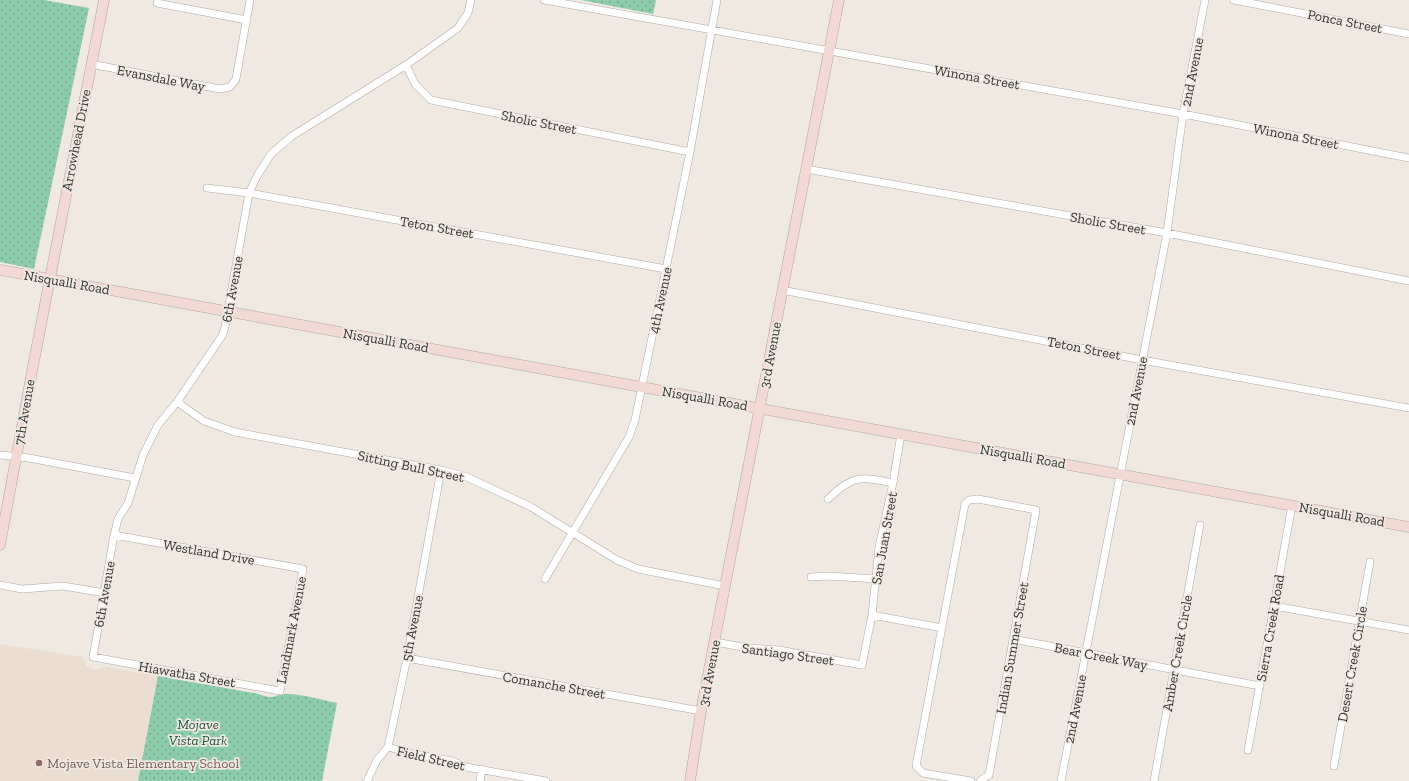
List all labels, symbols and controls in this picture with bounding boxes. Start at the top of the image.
street label: Ponca Street [1306,6,1385,37]
street label: 2nd Avenue [1177,36,1208,108]
street label: Evansdale Way [115,62,207,96]
street label: Winona Street [933,62,1022,94]
street label: Arrowhead Drive [58,87,95,193]
street label: Sholic Street [500,107,579,138]
street label: Winona Street [1252,120,1341,153]
street label: Sholic Street [1069,208,1148,239]
street label: Teton Street [399,213,476,242]
street label: 6th Avenue [218,254,247,324]
street label: 4th Avenue [645,265,676,335]
street label: Nisqualli Road [23,267,111,298]
street label: 3rd Avenue [756,320,785,390]
street label: Nisqualli Road [342,325,430,356]
street label: Teton Street [1046,333,1123,364]
street label: 2nd Avenue [1121,355,1152,427]
street label: 7th Avenue [10,377,39,446]
street label: Nisqualli Road [661,383,749,414]
street label: Nisqualli Road [979,441,1067,472]
street label: Sitting Bull Street [356,447,466,486]
street label: San Juan Street [868,490,901,586]
street label: Nisqualli Road [1298,499,1386,530]
street label: Westland Drive [162,536,256,569]
street label: 6th Avenue [90,559,119,629]
street label: Sierra Creek Road [1253,573,1288,683]
street label: Landmark Avenue [273,575,310,685]
street label: Indian Summer Street [992,580,1033,715]
street label: 5th Avenue [398,593,427,663]
street label: Amber Creek Circle [1159,593,1196,713]
street label: Desert Creek Circle [1334,604,1371,723]
street label: 3rd Avenue [695,638,724,708]
street label: Bear Creek Way [1053,639,1150,674]
street label: Santiago Street [741,640,836,669]
street label: Hiawatha Street [137,658,238,692]
street label: Comanche Street [501,668,607,703]
street label: 2nd Avenue [1060,673,1091,745]
park label: Mojave Vista Park [169,716,227,749]
street label: Field Street [395,742,468,775]
place label: Mojave Vista Elementary School [47,755,240,772]
marker: Mojave Vista Elementary School [34,758,44,768]

